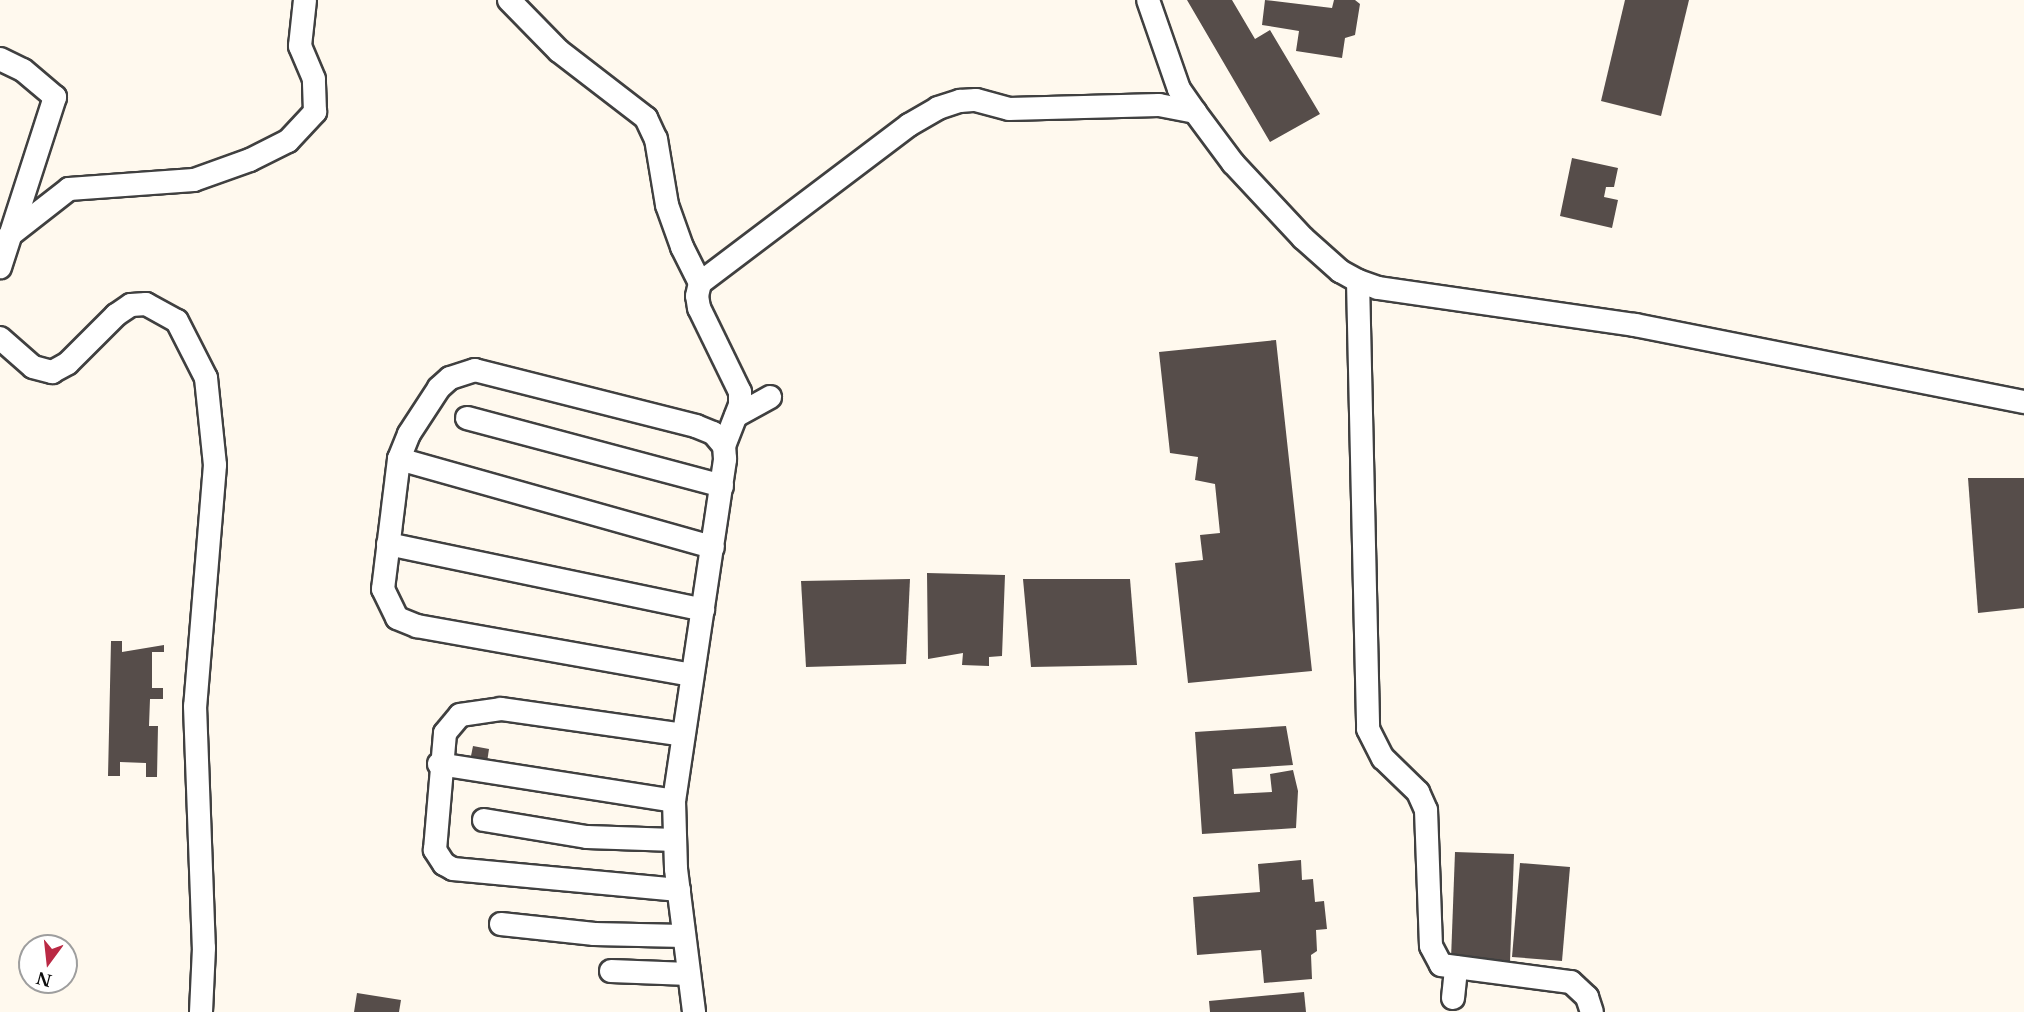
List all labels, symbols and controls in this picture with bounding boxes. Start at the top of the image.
north arrow [18,934,78,994]
text: N [34,968,54,991]

